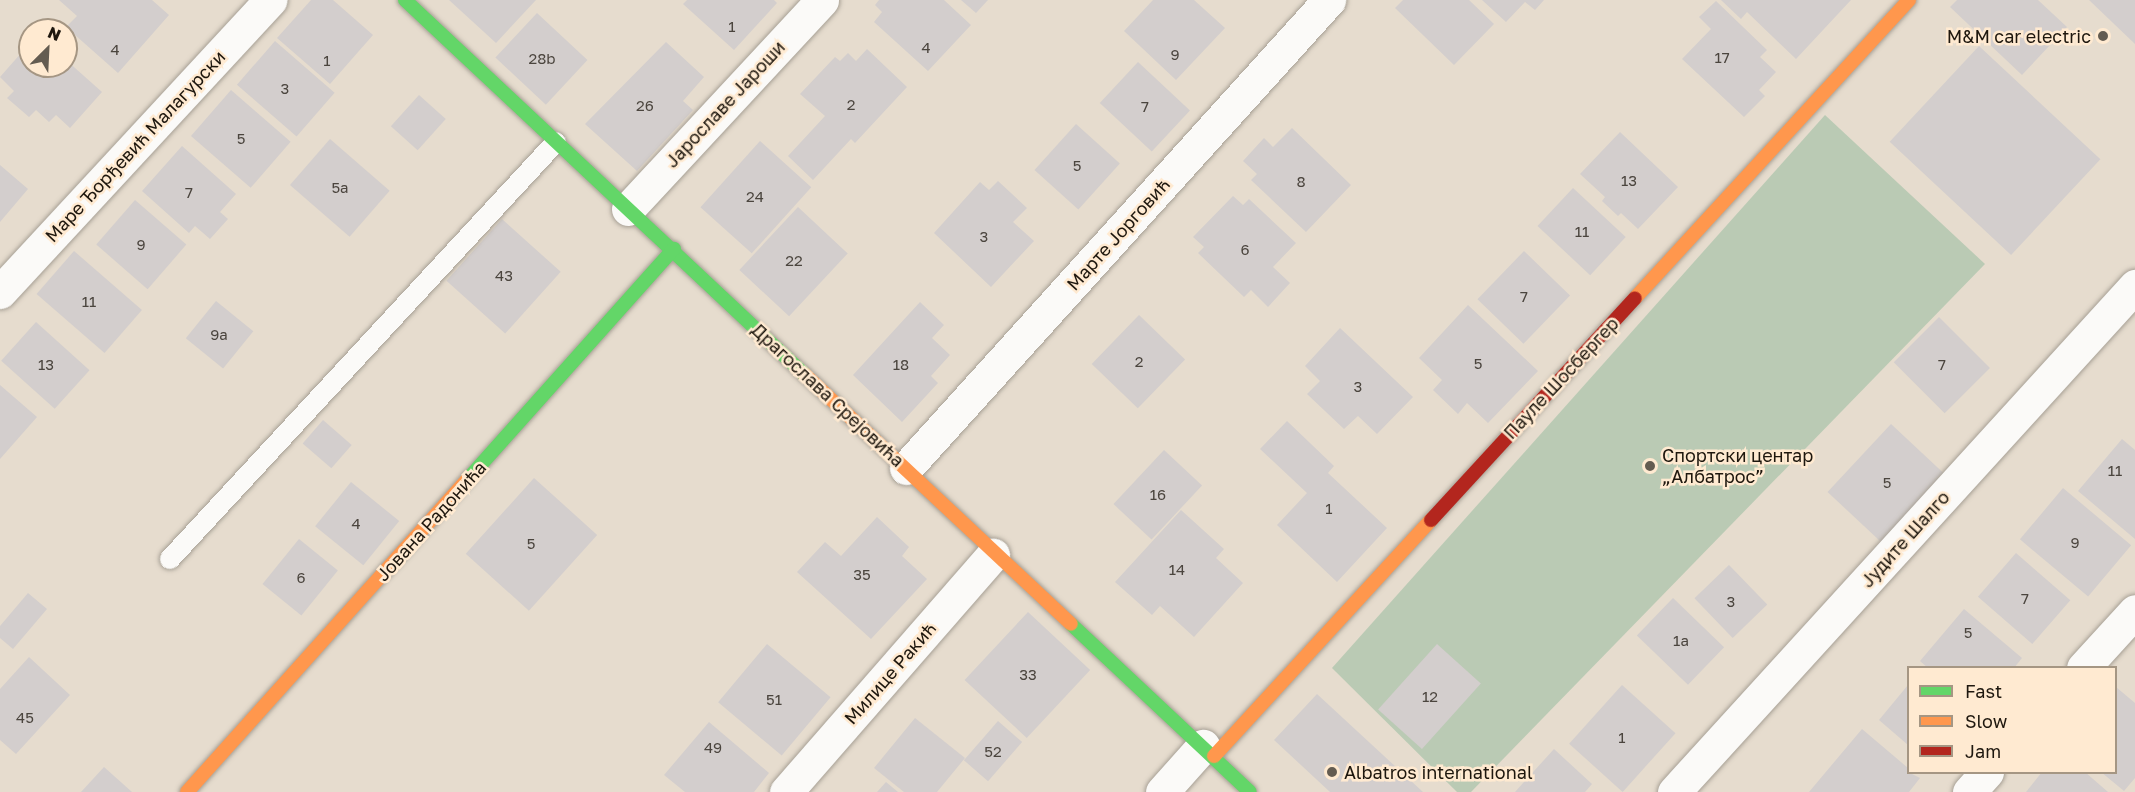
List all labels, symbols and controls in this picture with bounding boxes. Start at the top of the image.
north arrow [18,18,78,78]
house number: 1 [728,18,736,36]
text: N [45,22,64,45]
place label: M&M car electric [1947,25,2091,47]
marker: M&M car electric [2096,29,2110,43]
street label: Јарославе Јароши [661,36,789,172]
house number: 4 [921,39,931,57]
house number: 4 [110,41,120,59]
street label: Маре Ђорђевић Малагурски [40,46,230,246]
house number: 9 [1170,46,1180,64]
house number: 17 [1714,49,1730,67]
house number: 28b [528,50,556,68]
house number: 1 [323,52,331,70]
house number: 3 [281,80,289,98]
house number: 2 [847,96,855,114]
house number: 26 [636,97,654,115]
house number: 7 [1141,98,1149,116]
house number: 5 [237,130,245,148]
house number: 5 [1073,157,1081,175]
house number: 13 [1621,172,1637,190]
house number: 8 [1296,173,1306,191]
street label: Марте Јорговић [1062,174,1174,294]
house number: 5a [331,179,349,197]
house number: 7 [185,184,193,202]
house number: 24 [746,188,764,206]
house number: 11 [1575,223,1589,241]
house number: 3 [980,228,988,246]
house number: 9 [136,236,146,254]
house number: 6 [1240,241,1250,259]
house number: 22 [785,252,803,270]
house number: 43 [495,267,513,285]
house number: 7 [1520,288,1528,306]
house number: 11 [82,293,96,311]
street label: Пауле Шосбергер [1499,313,1623,443]
street label: Драгослава Срејовића [747,319,909,471]
house number: 9a [210,326,228,344]
house number: 2 [1135,353,1143,371]
house number: 5 [1474,355,1482,373]
house number: 13 [38,356,54,374]
house number: 18 [893,356,909,374]
house number: 7 [1938,356,1946,374]
house number: 3 [1354,378,1362,396]
place label: Спортски центар „Албатрос” [1662,445,1813,488]
street label: Јована Радонића [372,457,490,585]
marker: Спортски центар „Албатрос” [1643,459,1657,473]
house number: 11 [2108,462,2122,480]
house number: 5 [1883,474,1891,492]
house number: 16 [1150,486,1166,504]
street label: Јудите Шалго [1856,486,1954,592]
house number: 1 [1325,500,1333,518]
house number: 4 [351,515,361,533]
house number: 9 [2070,534,2080,552]
house number: 5 [527,535,535,553]
house number: 14 [1169,561,1185,579]
house number: 35 [853,566,871,584]
house number: 6 [296,569,306,587]
house number: 7 [2021,590,2029,608]
house number: 3 [1727,593,1735,611]
street label: Милице Ракић [840,617,940,729]
house number: 5 [1964,624,1972,642]
house number: 1a [1673,632,1689,650]
house number: 33 [1019,666,1037,684]
legend [1907,666,2117,774]
text: Fast [1965,680,2002,702]
house number: 12 [1422,688,1438,706]
house number: 51 [766,691,782,709]
house number: 45 [16,709,34,727]
text: Slow [1965,710,2007,732]
house number: 1 [1618,729,1626,747]
house number: 49 [704,739,722,757]
text: Jam [1965,740,2001,762]
house number: 52 [984,743,1002,761]
place label: Albatros international [1344,761,1533,783]
marker: Albatros international [1325,765,1339,779]

